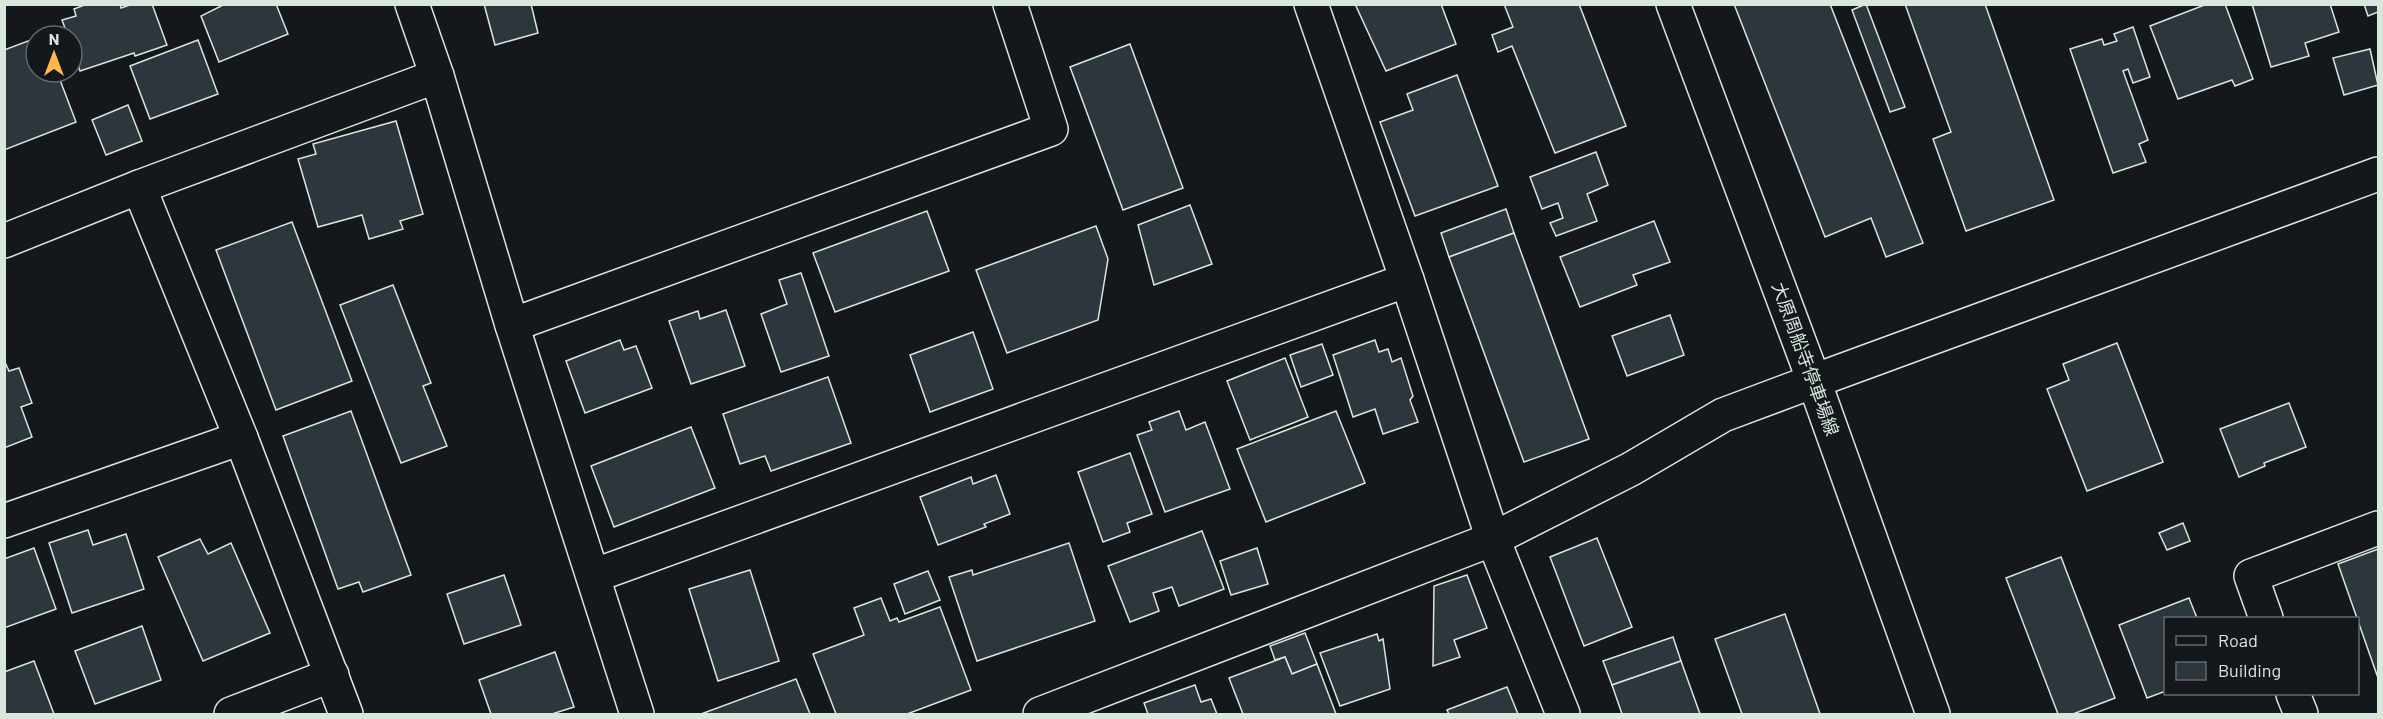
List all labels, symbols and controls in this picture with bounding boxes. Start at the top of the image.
north arrow [24,24,84,84]
text: N [49,29,59,48]
street label: 大原周船寺停車場線 [1768,279,1844,439]
legend [2164,617,2359,695]
text: Road [2218,629,2258,651]
text: Building [2218,659,2281,681]

